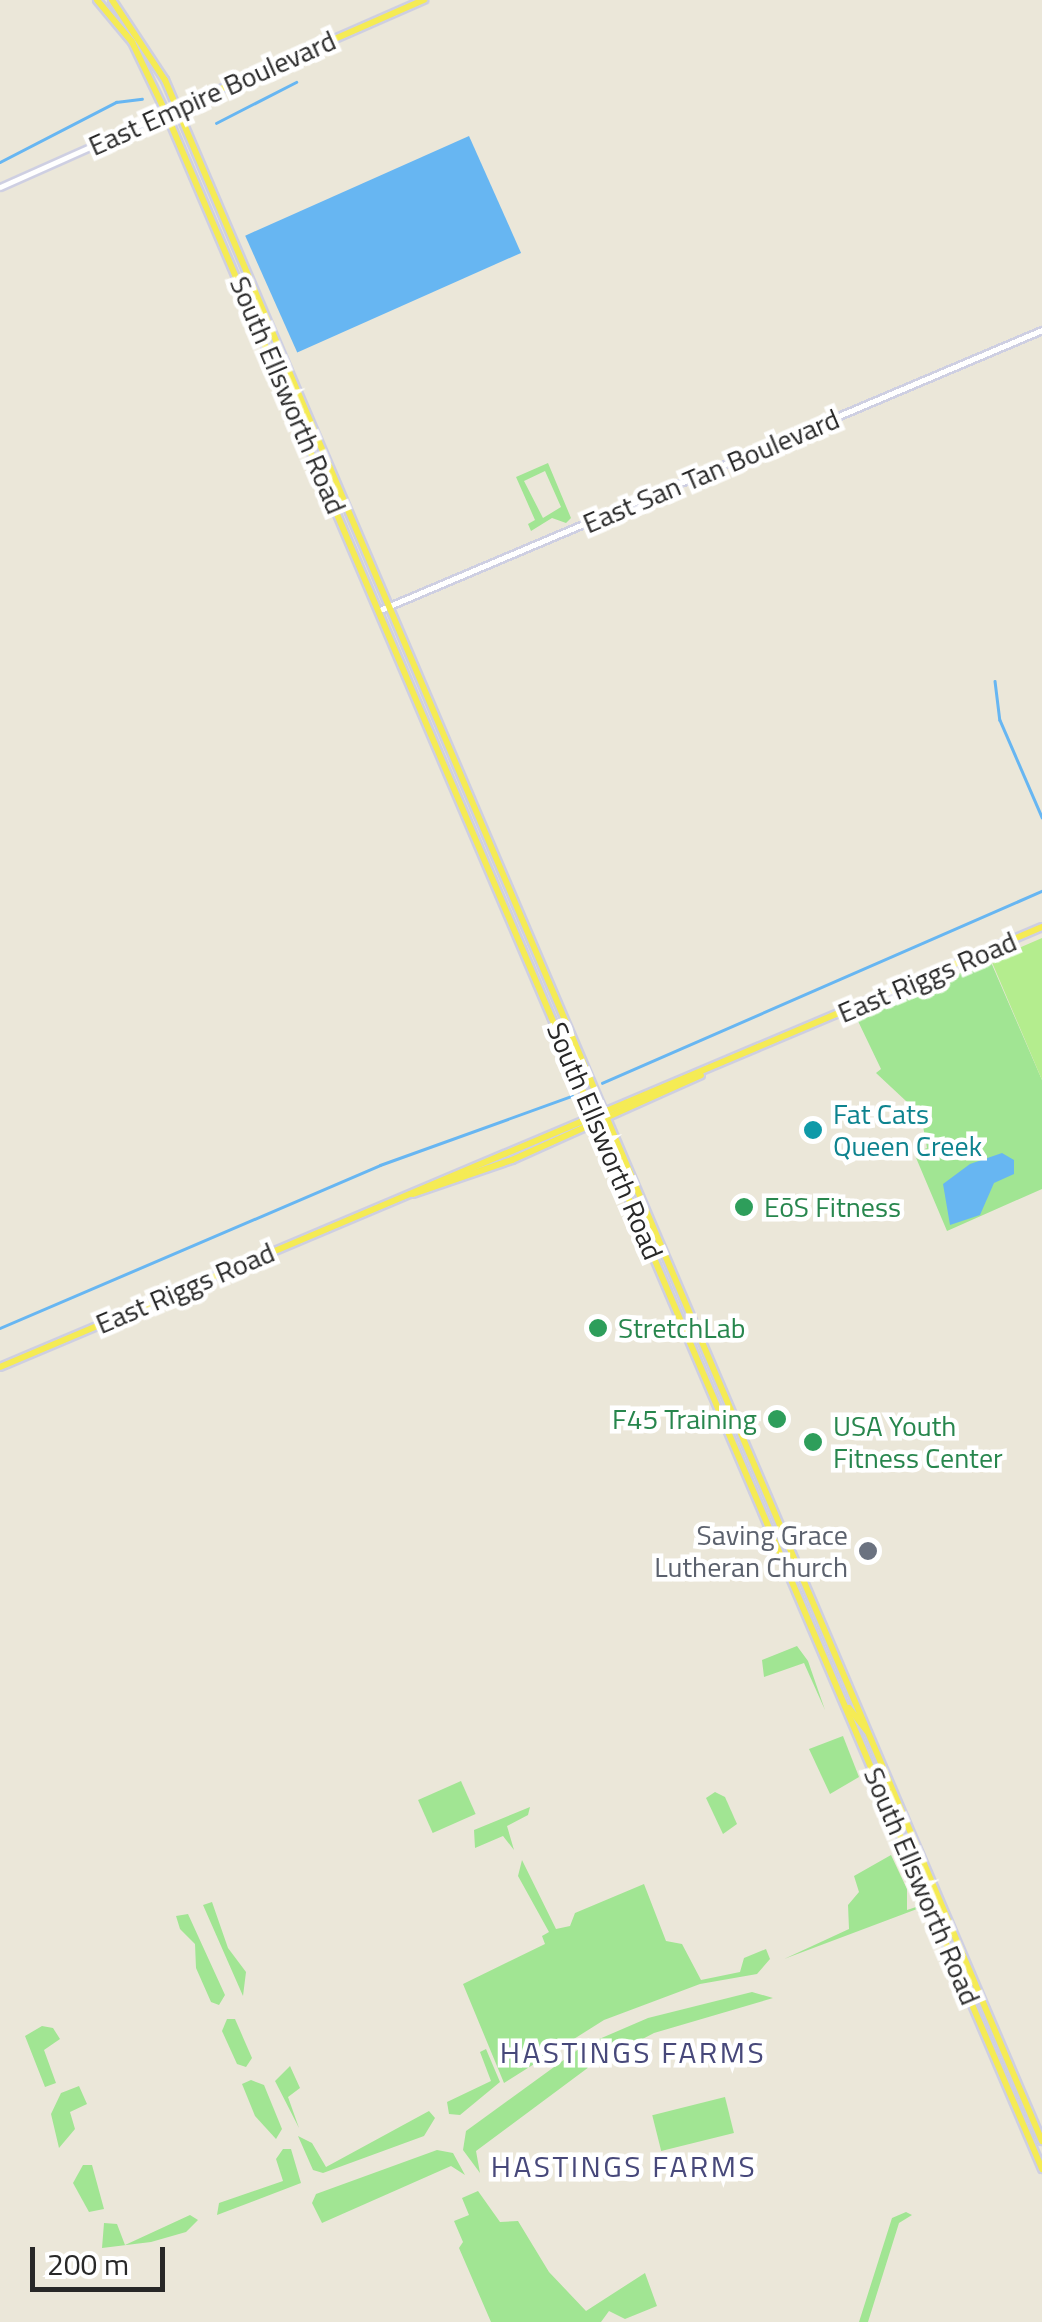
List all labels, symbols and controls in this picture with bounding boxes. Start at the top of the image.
street label: East Empire Boulevard [83,23,341,163]
street label: South Ellsworth Road [223,271,353,519]
street label: East San Tan Boulevard [578,402,844,540]
street label: East Riggs Road [833,924,1021,1030]
street label: South Ellsworth Road [540,1017,670,1265]
place label: Fat Cats Queen Creek [833,1097,982,1163]
marker: Fat Cats Queen Creek [802,1119,824,1141]
place label: EōS Fitness [764,1190,901,1224]
marker: EōS Fitness [733,1196,755,1218]
street label: East Riggs Road [91,1235,279,1341]
place label: StretchLab [618,1311,745,1345]
marker: StretchLab [587,1317,609,1339]
place label: F45 Training [612,1402,757,1436]
marker: F45 Training [766,1408,788,1430]
place label: USA Youth Fitness Center [833,1409,1003,1475]
marker: USA Youth Fitness Center [802,1431,824,1453]
place label: Saving Grace Lutheran Church [654,1518,848,1584]
marker: Saving Grace Lutheran Church [857,1540,879,1562]
street label: South Ellsworth Road [857,1762,987,2010]
district label: HASTINGS FARMS [500,2034,766,2070]
district label: HASTINGS FARMS [491,2148,757,2184]
scale bar [35,2227,170,2289]
text: 200 m [47,2241,129,2287]

